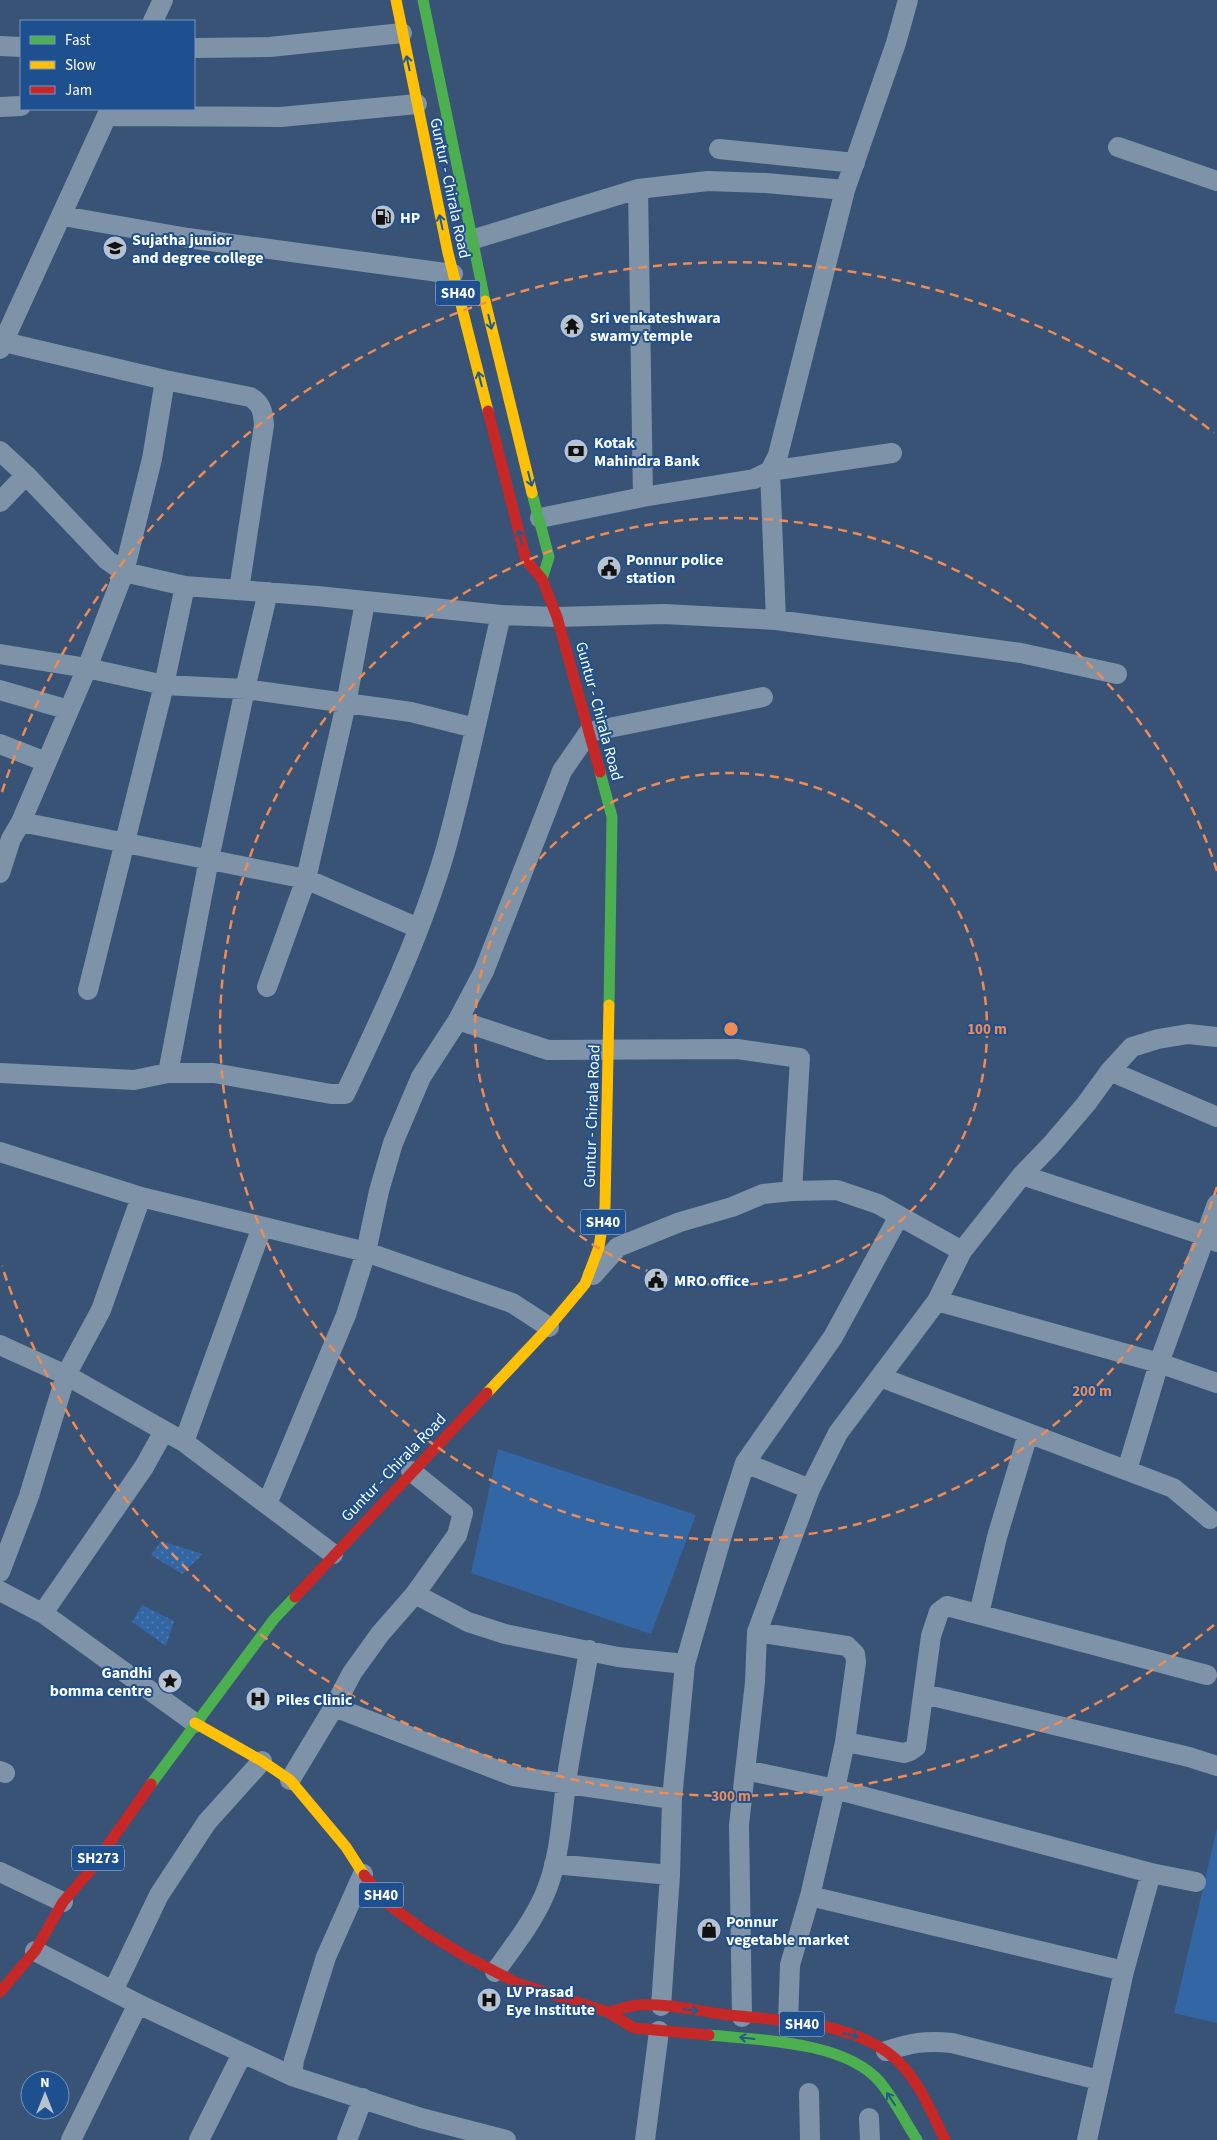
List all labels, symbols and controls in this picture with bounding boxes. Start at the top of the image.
legend [20,20,195,110]
text: Fast [65,30,91,51]
text: Slow [65,55,96,76]
one-way arrow [403,55,412,71]
text: Jam [65,80,92,101]
street label: Guntur - Chirala Road [424,116,476,260]
fuel station icon: HP [370,204,396,230]
place label: HP [400,207,420,229]
one-way arrow [436,214,445,230]
place label: Sujatha junior and degree college [132,229,264,269]
school or university icon: Sujatha junior and degree college [102,235,128,261]
road number: SH40 [436,280,480,306]
place label: Sri venkateshwara swamy temple [590,307,721,347]
one-way arrow [486,313,495,329]
temple icon: Sri venkateshwara swamy temple [559,313,585,339]
one-way arrow [475,372,484,388]
place label: Kotak Mahindra Bank [594,432,700,472]
bank icon: Kotak Mahindra Bank [563,438,589,464]
one-way arrow [525,471,535,487]
one-way arrow [515,529,524,545]
place label: Ponnur police station [626,549,723,589]
public building icon: Ponnur police station [596,555,622,581]
street label: Guntur - Chirala Road [570,639,628,783]
text: 100 m [967,1019,1007,1040]
centre of rings [722,1020,740,1038]
street label: Guntur - Chirala Road [579,1044,605,1188]
road number: SH40 [580,1210,626,1234]
public building icon: MRO office [643,1267,669,1293]
place label: MRO office [674,1270,749,1292]
text: 200 m [1072,1381,1112,1402]
street label: Guntur - Chirala Road [336,1409,451,1527]
place label: Gandhi bomma centre [50,1662,152,1702]
place icon: Gandhi bomma centre [157,1668,183,1694]
hospital icon: Piles Clinic [245,1686,271,1712]
place label: Piles Clinic [276,1689,353,1711]
text: 300 m [711,1786,751,1807]
road number: SH273 [72,1846,124,1870]
road number: SH40 [358,1882,404,1908]
place label: Ponnur vegetable market [726,1911,849,1951]
shop icon: Ponnur vegetable market [696,1917,722,1943]
place label: LV Prasad Eye Institute [506,1981,595,2021]
hospital icon: LV Prasad Eye Institute [476,1987,502,2013]
one-way arrow [682,2005,698,2015]
road number: SH40 [780,2012,824,2036]
one-way arrow [842,2031,858,2040]
one-way arrow [740,2033,756,2043]
north arrow [20,2070,70,2120]
text: N [40,2073,50,2093]
one-way arrow [886,2092,896,2106]

